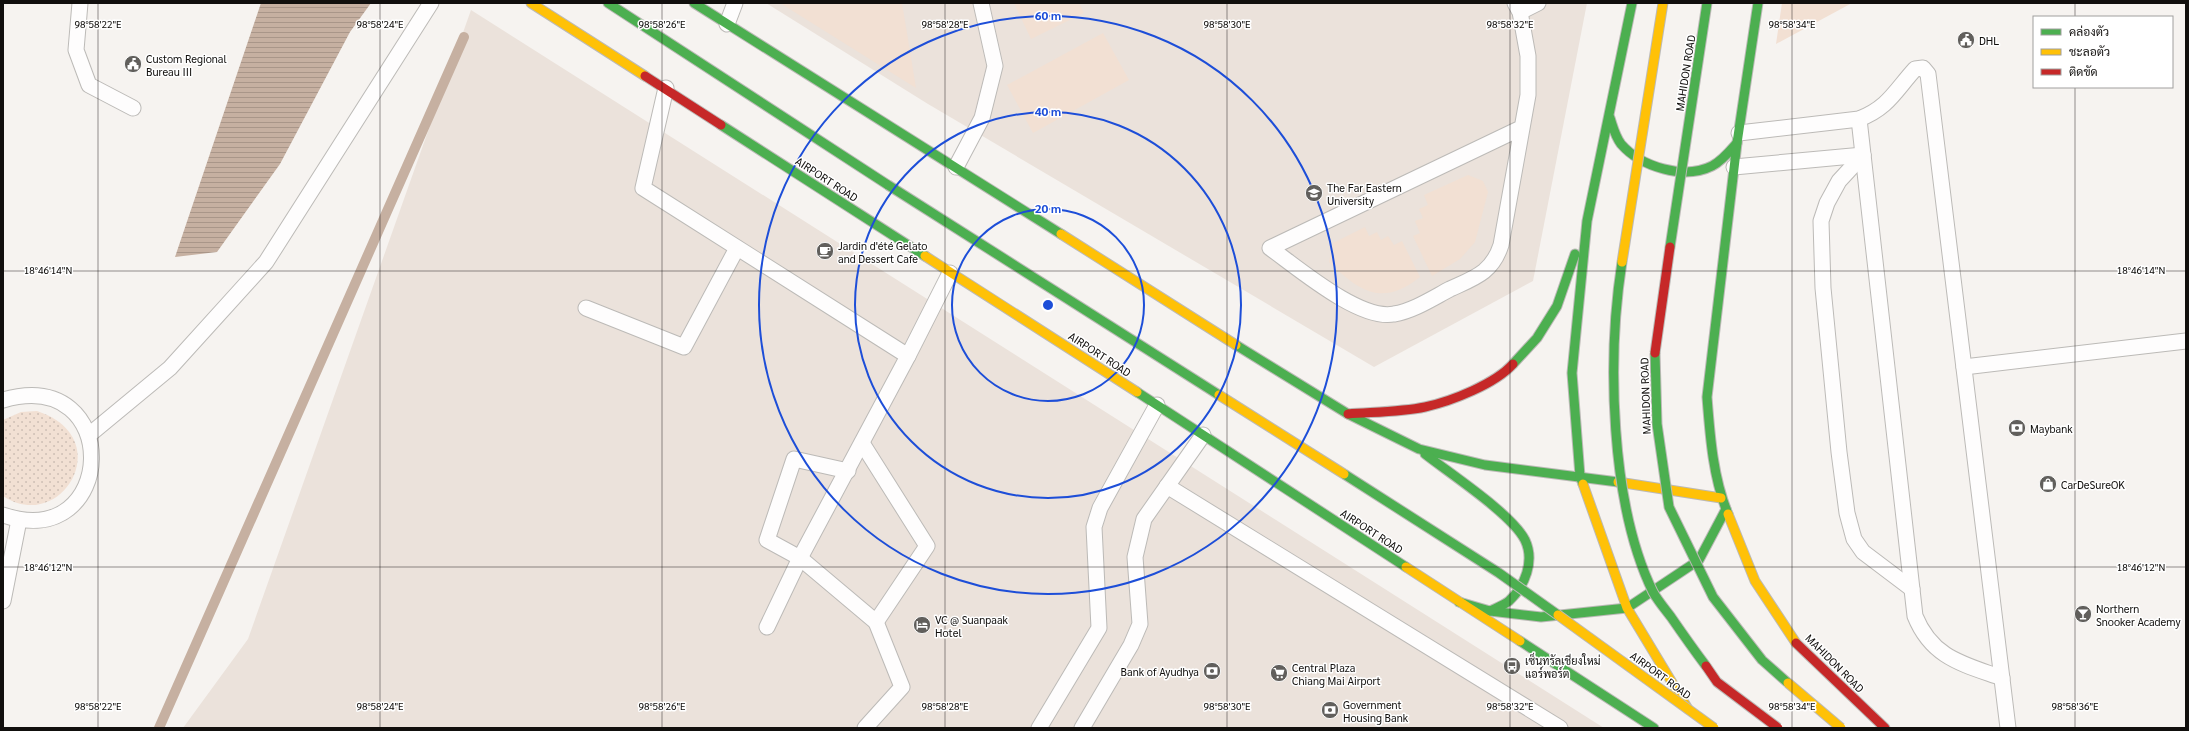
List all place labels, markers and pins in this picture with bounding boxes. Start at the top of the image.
public building icon: DHL [1956,30,1976,50]
place label: DHL [1979,33,1999,48]
place label: Custom Regional Bureau III [146,51,227,79]
public building icon: Custom Regional Bureau III [123,54,143,74]
place label: The Far Eastern University [1327,180,1402,208]
school or university icon: The Far Eastern University [1304,183,1324,203]
place label: Jardin d'été Gelato and Dessert Cafe [838,238,928,266]
cafe icon: Jardin d'été Gelato and Dessert Cafe [815,241,835,261]
centre of rings [1041,298,1055,312]
bank icon: Maybank [2007,418,2027,438]
place label: Maybank [2030,421,2073,436]
shop icon: CarDeSureOK [2038,474,2058,494]
place label: CarDeSureOK [2061,477,2125,492]
place label: Northern Snooker Academy [2096,601,2181,629]
bar icon: Northern Snooker Academy [2073,604,2093,624]
place label: VC @ Suanpaak Hotel [935,612,1009,640]
hotel icon: VC @ Suanpaak Hotel [912,615,932,635]
place label: เซ็นทรัลเชียงใหม่ แอร์พอร์ต [1525,652,1600,681]
bus stop icon: เซ็นทรัลเชียงใหม่ แอร์พอร์ต [1502,656,1522,676]
place label: Central Plaza Chiang Mai Airport [1292,660,1381,688]
bank icon: Bank of Ayudhya [1202,661,1222,681]
supermarket icon: Central Plaza Chiang Mai Airport [1269,663,1289,683]
place label: Bank of Ayudhya [1121,664,1199,679]
place label: Government Housing Bank [1343,697,1409,725]
bank icon: Government Housing Bank [1320,700,1340,720]

